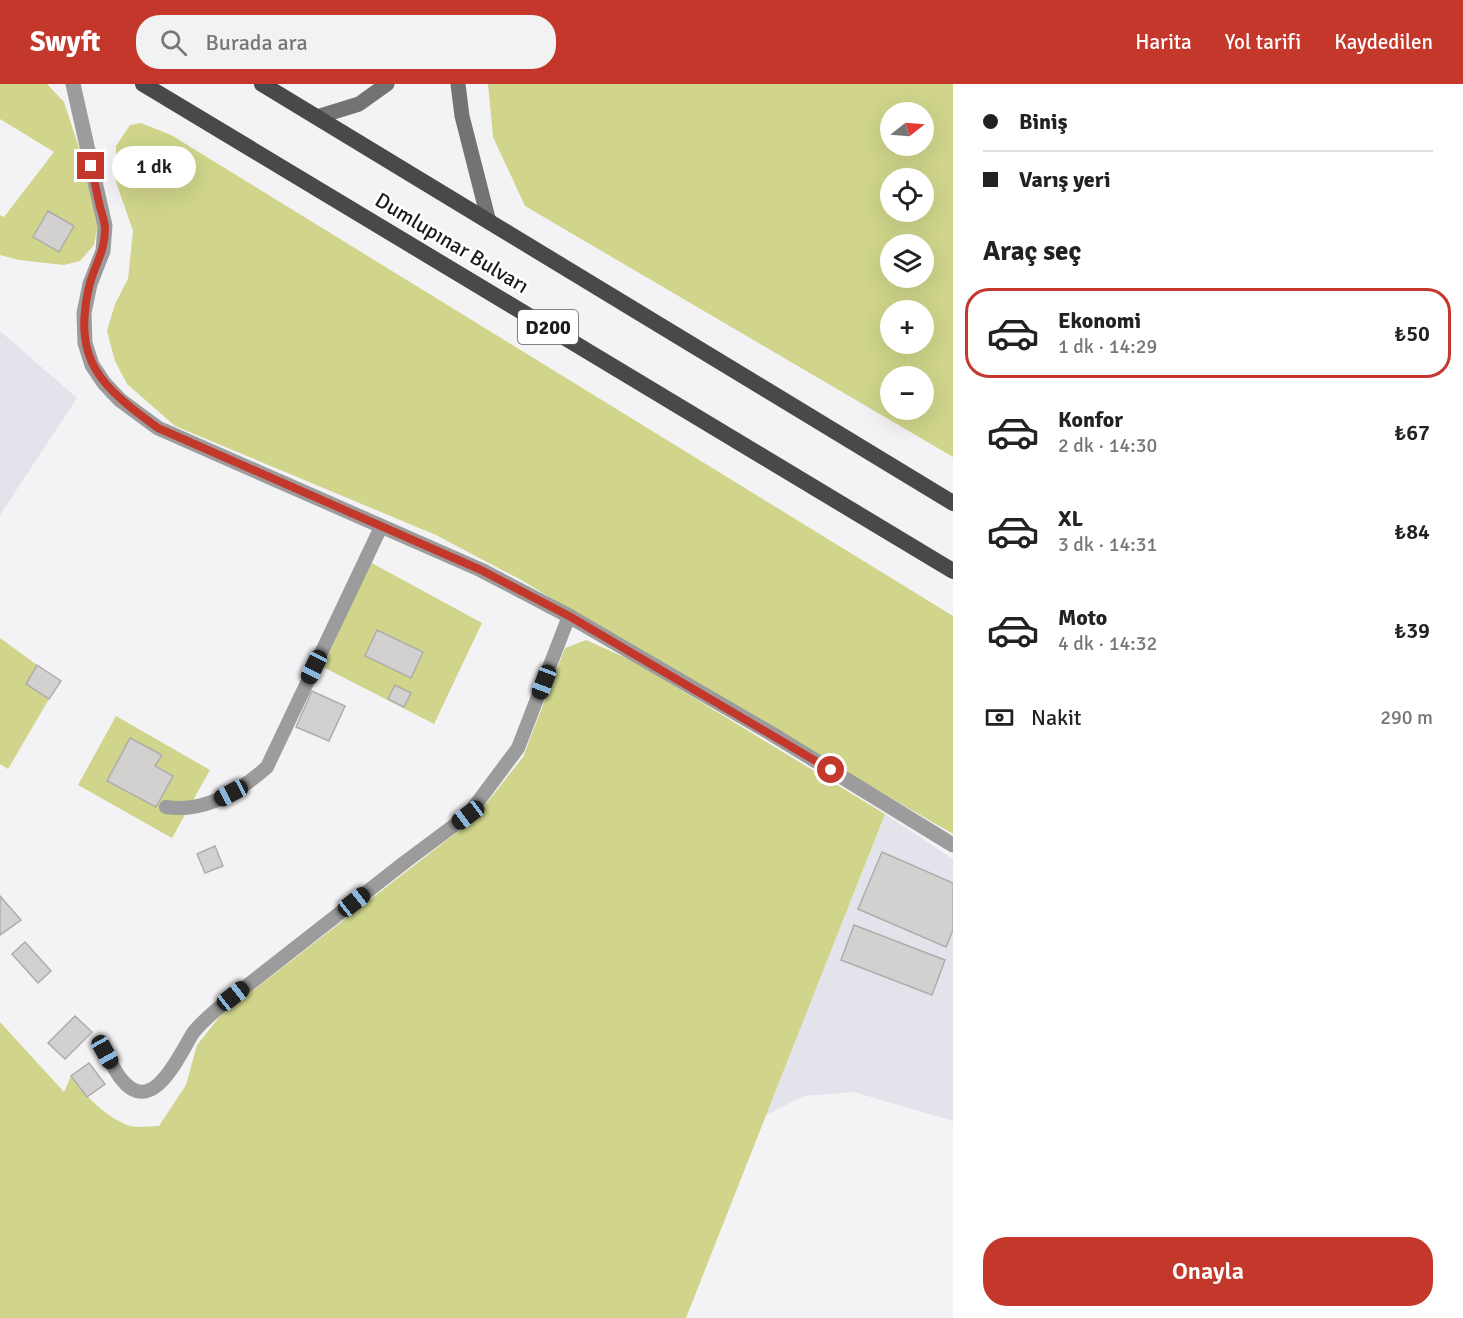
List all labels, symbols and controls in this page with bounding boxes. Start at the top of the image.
search box [136,15,556,69]
text: Swyft [30,25,100,59]
icon: search [157,26,190,59]
text: Burada ara [205,29,308,56]
text: Harita [1135,29,1192,55]
text: Yol tarifi [1225,29,1301,55]
text: Kaydedilen [1334,29,1433,55]
north arrow [880,102,934,156]
map controls [880,102,934,420]
text: Biniş [1019,108,1067,135]
callout: 1 dk [112,145,196,187]
route end [77,152,104,179]
text: 1 dk [136,154,172,179]
text: Varış yeri [1019,166,1110,193]
button: locate [880,168,934,222]
street label: Dumlupınar Bulvarı [370,187,534,299]
button: layers [880,234,934,288]
text: Araç seç [983,235,1081,268]
button: + [880,300,934,354]
icon: car [986,306,1040,360]
text: Ekonomi [1058,307,1141,334]
road number: D200 [518,310,578,344]
text: ₺50 [1394,320,1430,347]
text: 1 dk · 14:29 [1058,334,1157,359]
button: − [880,366,934,420]
icon: car [986,405,1040,459]
text: Konfor [1058,406,1123,433]
text: ₺67 [1394,419,1430,446]
text: 2 dk · 14:30 [1058,433,1157,458]
icon: car [986,504,1040,558]
text: XL [1058,505,1083,532]
text: ₺84 [1394,518,1430,545]
text: 3 dk · 14:31 [1058,532,1157,557]
icon: car [986,603,1040,657]
text: Moto [1058,604,1107,631]
text: ₺39 [1394,617,1430,644]
text: 4 dk · 14:32 [1058,631,1157,656]
car [298,647,330,687]
car [529,662,559,702]
icon: cash [983,701,1016,734]
text: Nakit [1031,704,1082,731]
text: 290 m [1380,705,1433,730]
route start [817,756,844,783]
car [211,777,251,809]
car [448,797,488,833]
car [334,884,374,920]
car [213,978,253,1014]
car [88,1032,122,1072]
button: Onayla [983,1237,1433,1306]

